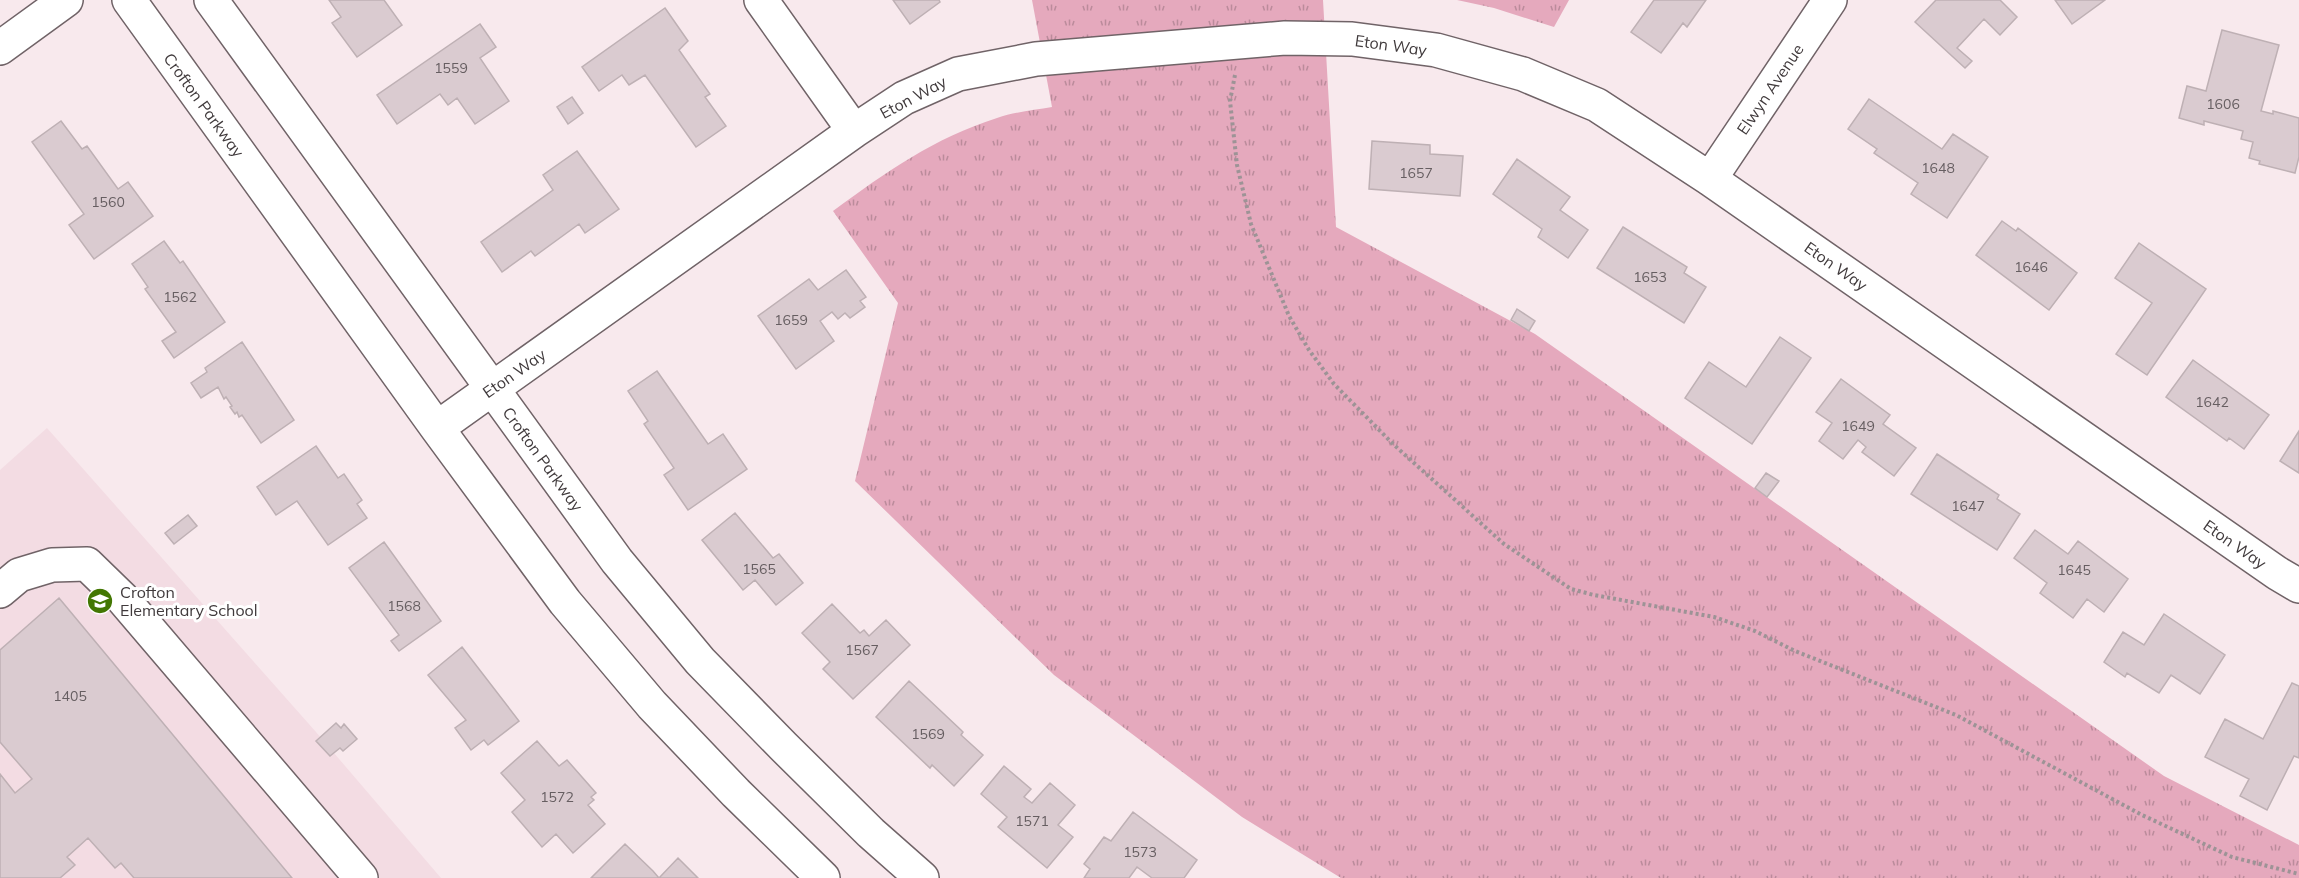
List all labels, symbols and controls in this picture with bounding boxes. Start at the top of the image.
street label: Eton Way [1354,30,1429,60]
street label: Elwyn Avenue [1732,40,1808,138]
street label: Crofton Parkway [159,49,249,161]
house number: 1559 [434,59,468,77]
street label: Eton Way [876,71,950,123]
house number: 1606 [2206,95,2240,113]
house number: 1648 [1921,159,1955,177]
house number: 1657 [1399,164,1433,182]
house number: 1560 [91,193,125,211]
street label: Eton Way [1801,237,1872,295]
house number: 1646 [2014,258,2048,276]
house number: 1653 [1633,268,1667,286]
house number: 1562 [163,288,197,306]
house number: 1659 [774,311,808,329]
street label: Eton Way [479,344,550,402]
house number: 1642 [2195,393,2229,411]
street label: Crofton Parkway [498,403,588,515]
house number: 1649 [1841,417,1875,435]
house number: 1647 [1951,497,1985,515]
street label: Eton Way [2200,515,2271,573]
house number: 1565 [742,560,776,578]
house number: 1645 [2057,561,2091,579]
place label: Crofton Elementary School [120,582,258,620]
school or university icon: Crofton Elementary School [85,586,115,616]
house number: 1568 [387,597,421,615]
house number: 1567 [845,641,879,659]
house number: 1405 [53,687,87,705]
house number: 1569 [911,725,945,743]
house number: 1572 [540,788,574,806]
house number: 1571 [1015,812,1049,830]
house number: 1573 [1123,843,1157,861]

